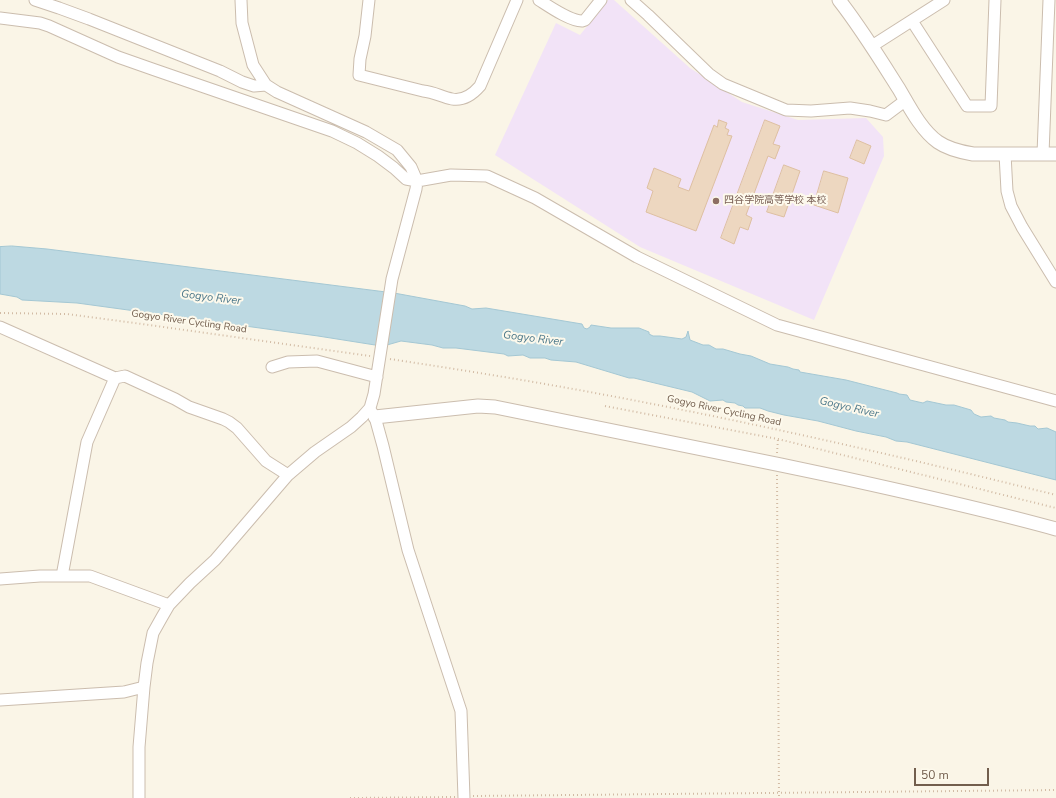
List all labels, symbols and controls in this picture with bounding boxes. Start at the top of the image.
place label: 四谷学院高等学校 本校 [724,195,827,207]
marker: 四谷学院高等学校 本校 [711,196,721,206]
water label: Gogyo River [180,288,242,308]
street label: Gogyo River Cycling Road [131,308,247,336]
water label: Gogyo River [502,329,564,349]
street label: Gogyo River Cycling Road [666,393,782,429]
water label: Gogyo River [818,395,880,421]
scale bar [916,760,991,786]
text: 50 m [921,767,949,783]

